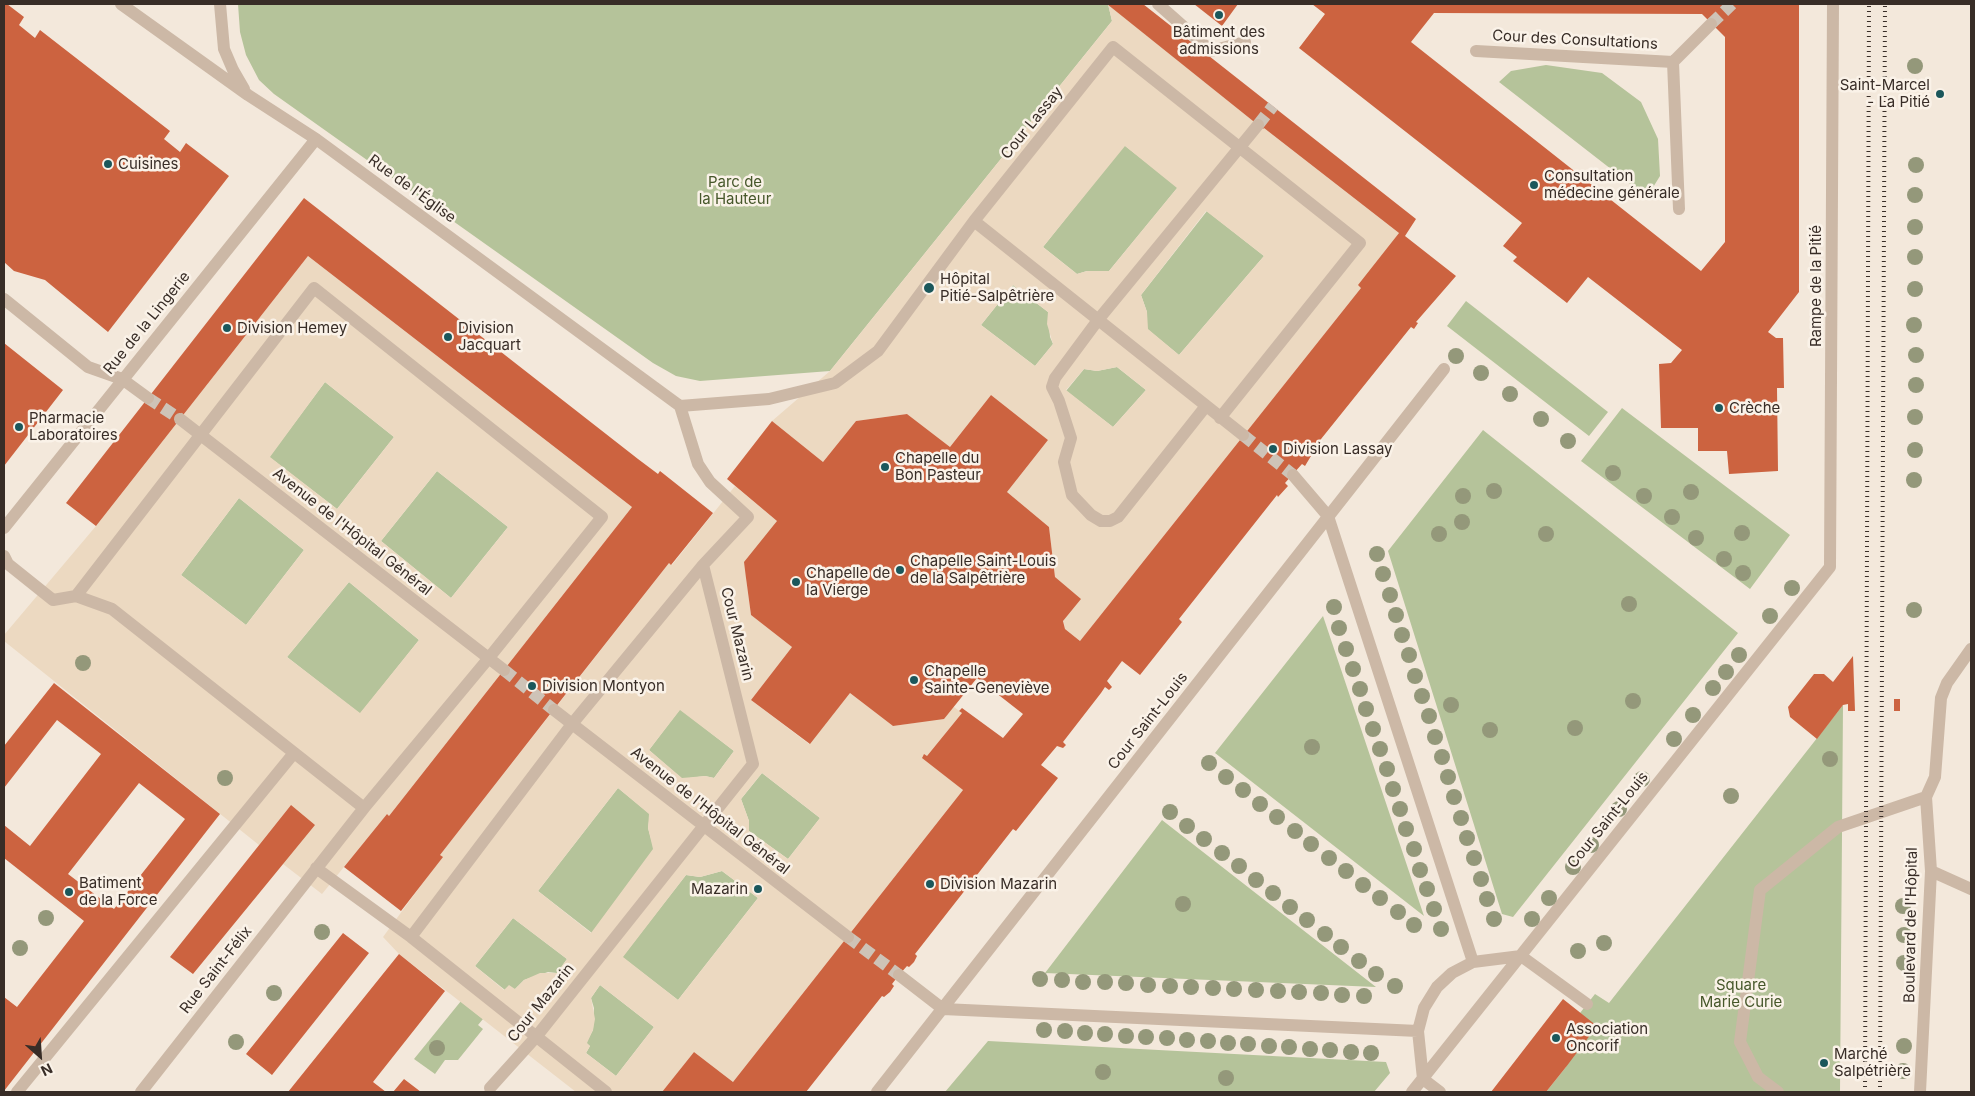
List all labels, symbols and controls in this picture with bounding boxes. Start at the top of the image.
marker: Bâtiment des admissions [1213,9,1225,21]
place label: Bâtiment des admissions [1173,23,1265,58]
street label: Cour des Consultations [1492,27,1658,53]
place label: Saint-Marcel - La Pitié [1840,76,1930,111]
street label: Cour Lassay [997,83,1067,163]
marker: Saint-Marcel - La Pitié [1934,88,1946,100]
street label: Rue de l'Église [365,151,459,227]
place label: Cuisines [118,155,179,173]
marker: Cuisines [102,158,114,170]
place label: Consultation médecine générale [1544,167,1680,202]
park label: Parc de la Hauteur [699,173,771,208]
marker: Consultation médecine générale [1528,179,1540,191]
street label: Rampe de la Pitié [1807,225,1825,347]
street label: Rue de la Lingerie [100,268,194,378]
place label: Hôpital Pitié-Salpêtrière [940,270,1054,305]
marker: Hôpital Pitié-Salpêtrière [922,281,936,295]
place label: Division Hemey [237,319,347,337]
place label: Division Jacquart [458,319,521,354]
marker: Division Hemey [221,322,233,334]
marker: Division Jacquart [442,331,454,343]
place label: Crèche [1729,399,1780,417]
marker: Crèche [1713,402,1725,414]
place label: Pharmacie Laboratoires [29,409,118,444]
marker: Pharmacie Laboratoires [13,421,25,433]
place label: Division Lassay [1283,440,1393,458]
marker: Division Lassay [1267,443,1279,455]
place label: Chapelle du Bon Pasteur [895,449,981,484]
marker: Chapelle du Bon Pasteur [879,461,891,473]
street label: Avenue de l'Hôpital Général [269,464,435,600]
place label: Chapelle Saint-Louis de la Salpêtrière [910,552,1056,587]
place label: Chapelle de la Vierge [806,564,890,599]
marker: Chapelle Saint-Louis de la Salpêtrière [894,564,906,576]
marker: Chapelle de la Vierge [790,576,802,588]
street label: Cour Mazarin [717,585,757,683]
place label: Chapelle Sainte-Geneviève [924,662,1050,697]
street label: Cour Saint-Louis [1104,669,1192,773]
marker: Chapelle Sainte-Geneviève [908,674,920,686]
place label: Division Montyon [542,677,665,695]
marker: Division Montyon [526,680,538,692]
street label: Avenue de l'Hôpital Général [627,743,793,879]
street label: Cour Saint-Louis [1564,768,1652,872]
street label: Boulevard de l'Hôpital [1901,847,1921,1003]
place label: Batiment de la Force [79,874,157,909]
place label: Division Mazarin [940,875,1057,893]
marker: Division Mazarin [924,878,936,890]
place label: Mazarin [691,880,748,898]
marker: Mazarin [752,883,764,895]
marker: Batiment de la Force [63,886,75,898]
street label: Rue Saint-Félix [176,923,256,1017]
street label: Cour Mazarin [504,960,578,1046]
park label: Square Marie Curie [1700,976,1782,1011]
place label: Association Oncorif [1566,1020,1648,1055]
north arrow [15,1031,65,1081]
marker: Association Oncorif [1550,1032,1562,1044]
place label: Marché Salpétrière [1834,1045,1911,1080]
marker: Marché Salpétrière [1818,1057,1830,1069]
text: N [38,1060,55,1080]

